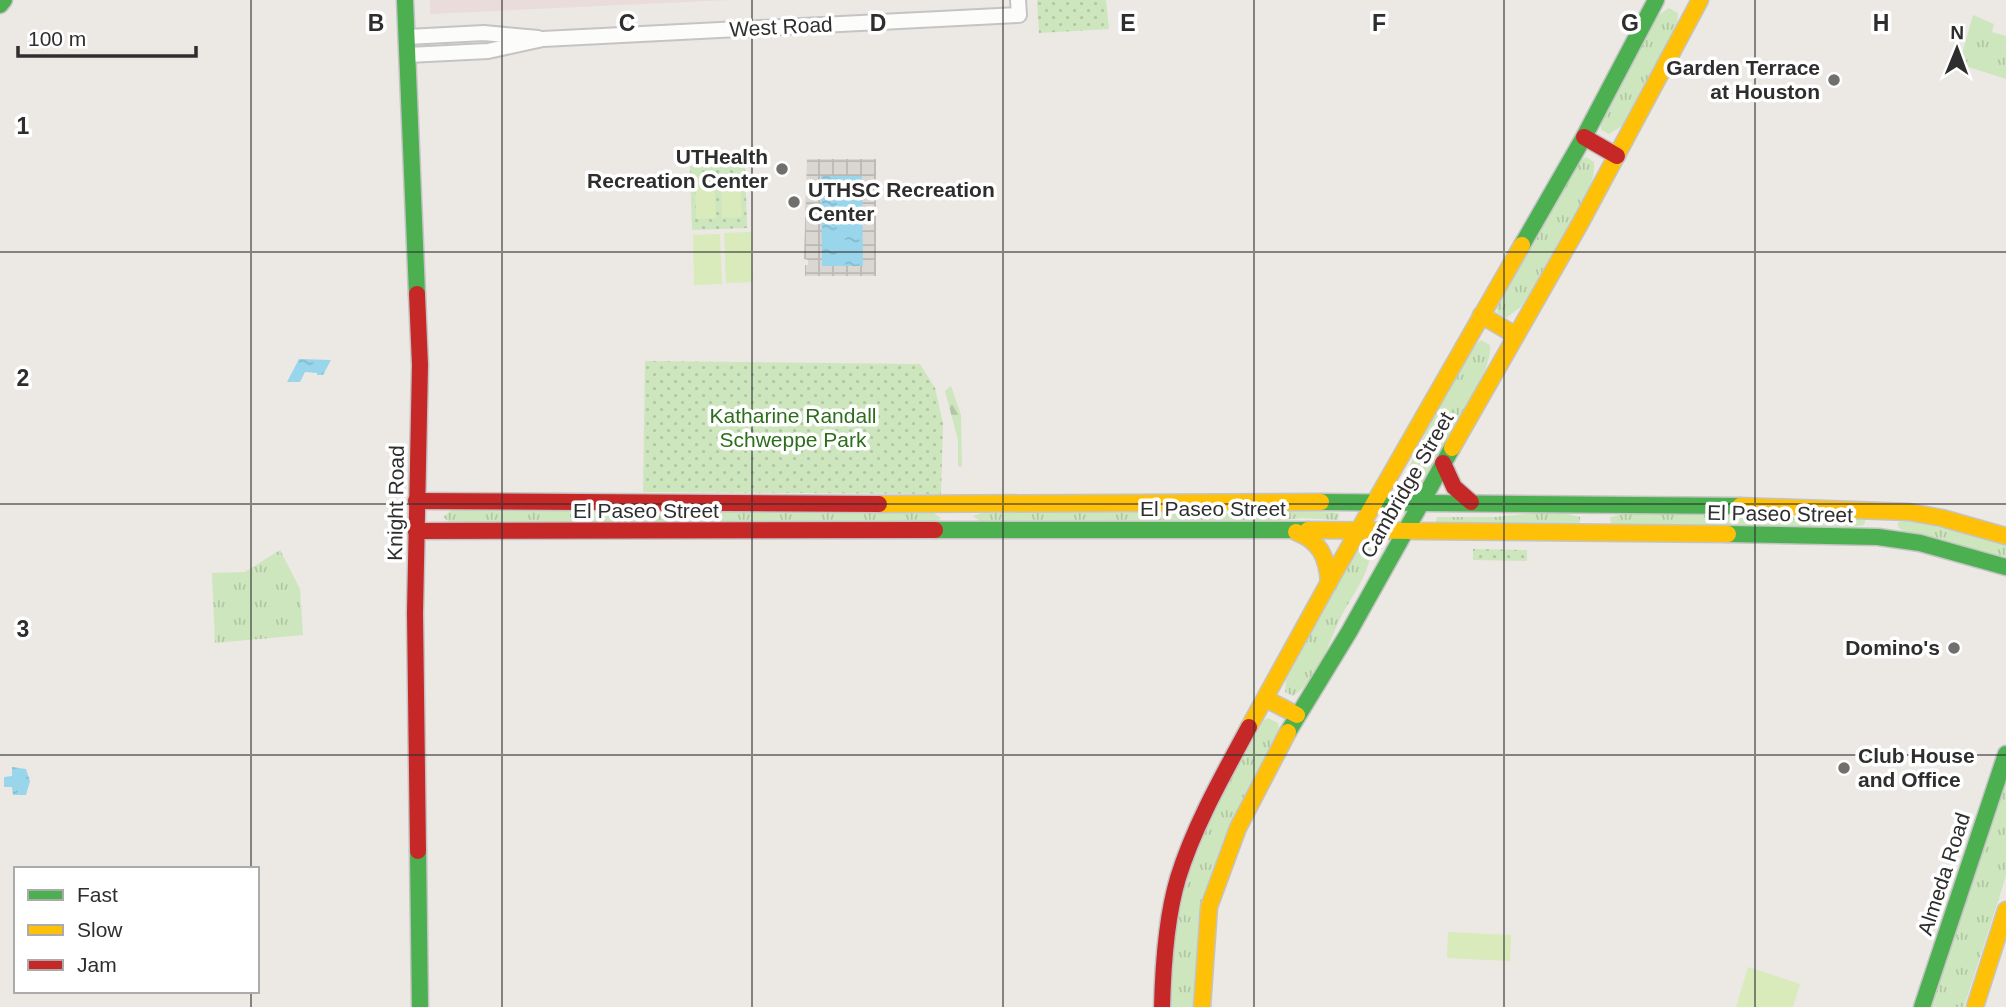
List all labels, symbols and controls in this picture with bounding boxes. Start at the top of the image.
text: B [368,10,384,36]
text: C [619,10,635,36]
text: D [870,10,886,36]
text: E [1120,10,1136,36]
text: F [1372,10,1386,36]
text: G [1621,10,1639,36]
text: H [1873,10,1889,36]
street label: West Road [729,12,833,41]
scale bar [18,14,196,58]
north arrow [1922,14,1992,84]
text: N [1950,22,1964,43]
text: 100 m [28,27,86,50]
place label: Garden Terrace at Houston [1666,56,1820,103]
marker: Garden Terrace at Houston [1826,72,1842,88]
text: 1 [17,113,30,139]
place label: UTHealth Recreation Center [587,145,768,192]
marker: UTHealth Recreation Center [774,161,790,177]
place label: UTHSC Recreation Center [808,178,995,225]
marker: UTHSC Recreation Center [786,194,802,210]
text: 2 [17,365,29,391]
park label: Katharine Randall Schweppe Park [710,404,876,451]
street label: Cambridge Street [1355,408,1458,562]
street label: Knight Road [383,445,408,561]
street label: El Paseo Street [1140,497,1286,520]
street label: El Paseo Street [573,499,719,522]
street label: El Paseo Street [1707,501,1853,526]
text: 3 [17,616,29,642]
place label: Domino's [1845,636,1940,659]
marker: Domino's [1946,640,1962,656]
place label: Club House and Office [1858,744,1975,791]
marker: Club House and Office [1836,760,1852,776]
street label: Almeda Road [1913,810,1974,938]
legend [14,867,259,993]
text: Fast [77,883,118,906]
text: Slow [77,918,123,941]
text: Jam [77,953,117,976]

